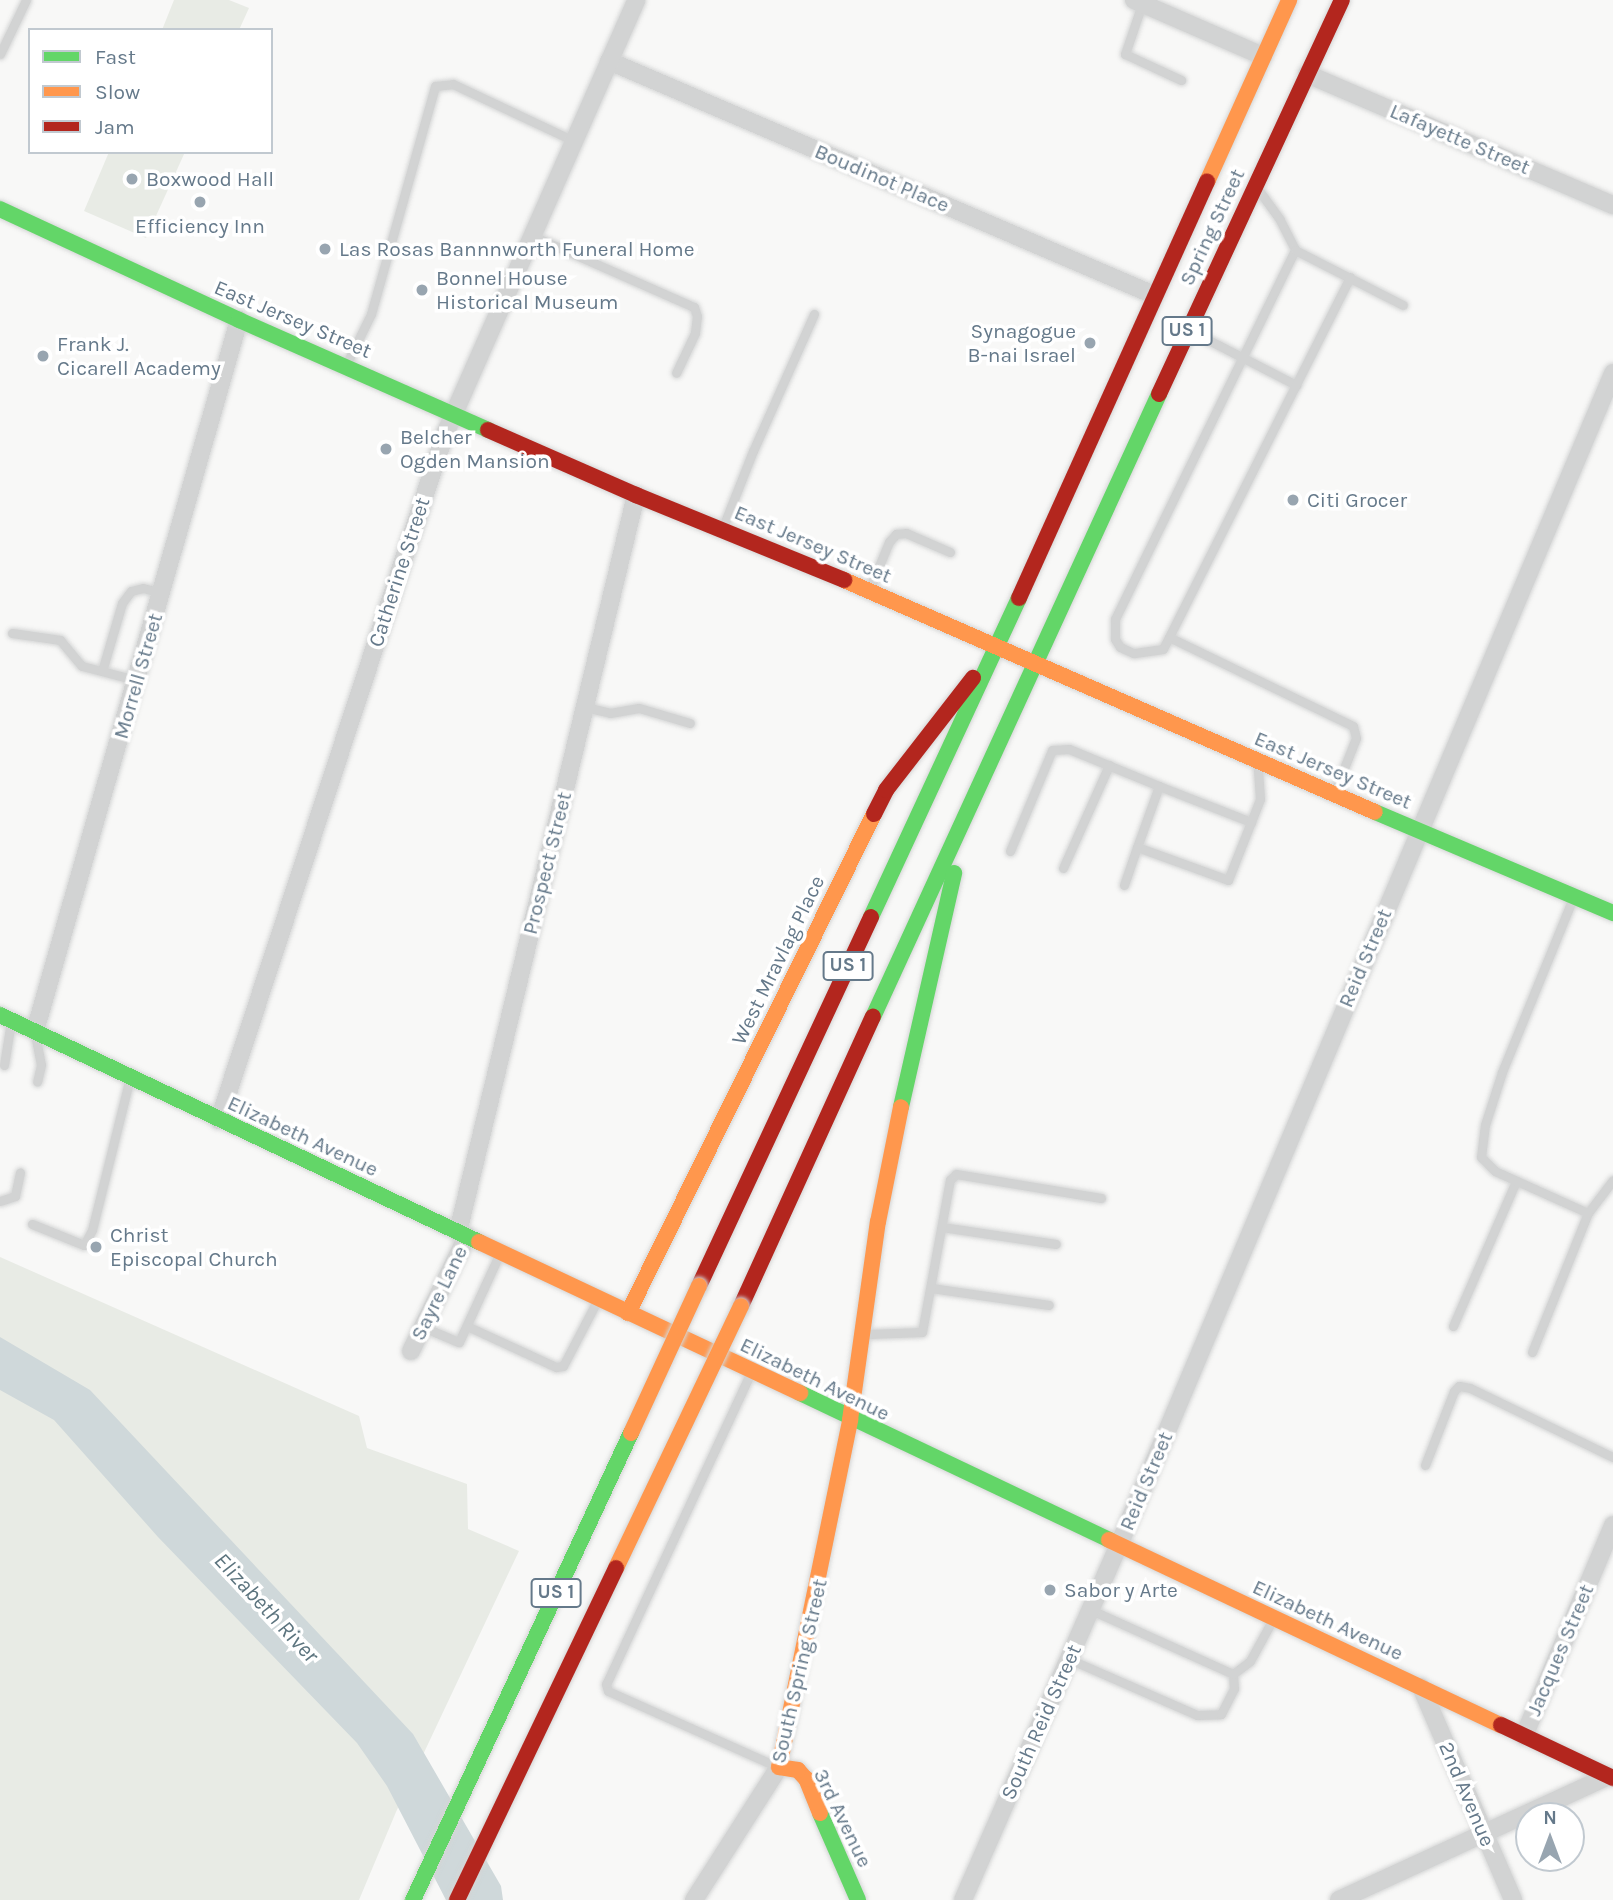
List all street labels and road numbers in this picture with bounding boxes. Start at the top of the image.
street label: Lafayette Street [1386,98,1534,180]
street label: Boudinot Place [811,138,953,218]
street label: Spring Street [1174,165,1250,289]
street label: East Jersey Street [211,275,375,363]
road number: US 1 [1161,316,1213,346]
street label: Catherine Street [363,494,435,650]
street label: East Jersey Street [731,500,895,588]
street label: Morrell Street [108,610,168,742]
street label: East Jersey Street [1251,726,1415,814]
street label: Prospect Street [517,789,577,937]
street label: West Mravlag Place [726,871,830,1049]
street label: Reid Street [1333,905,1397,1011]
road number: US 1 [822,950,874,982]
street label: Elizabeth Avenue [224,1090,382,1182]
street label: Sayre Lane [405,1242,473,1344]
street label: Elizabeth Avenue [736,1332,894,1426]
street label: Reid Street [1114,1428,1178,1534]
street label: Elizabeth Avenue [1249,1574,1407,1666]
street label: South Spring Street [766,1576,832,1766]
road number: US 1 [530,1578,582,1609]
street label: Jacques Street [1521,1580,1599,1720]
street label: South Reid Street [995,1640,1087,1804]
street label: 2nd Avenue [1434,1738,1500,1850]
street label: 3rd Avenue [808,1765,878,1871]

